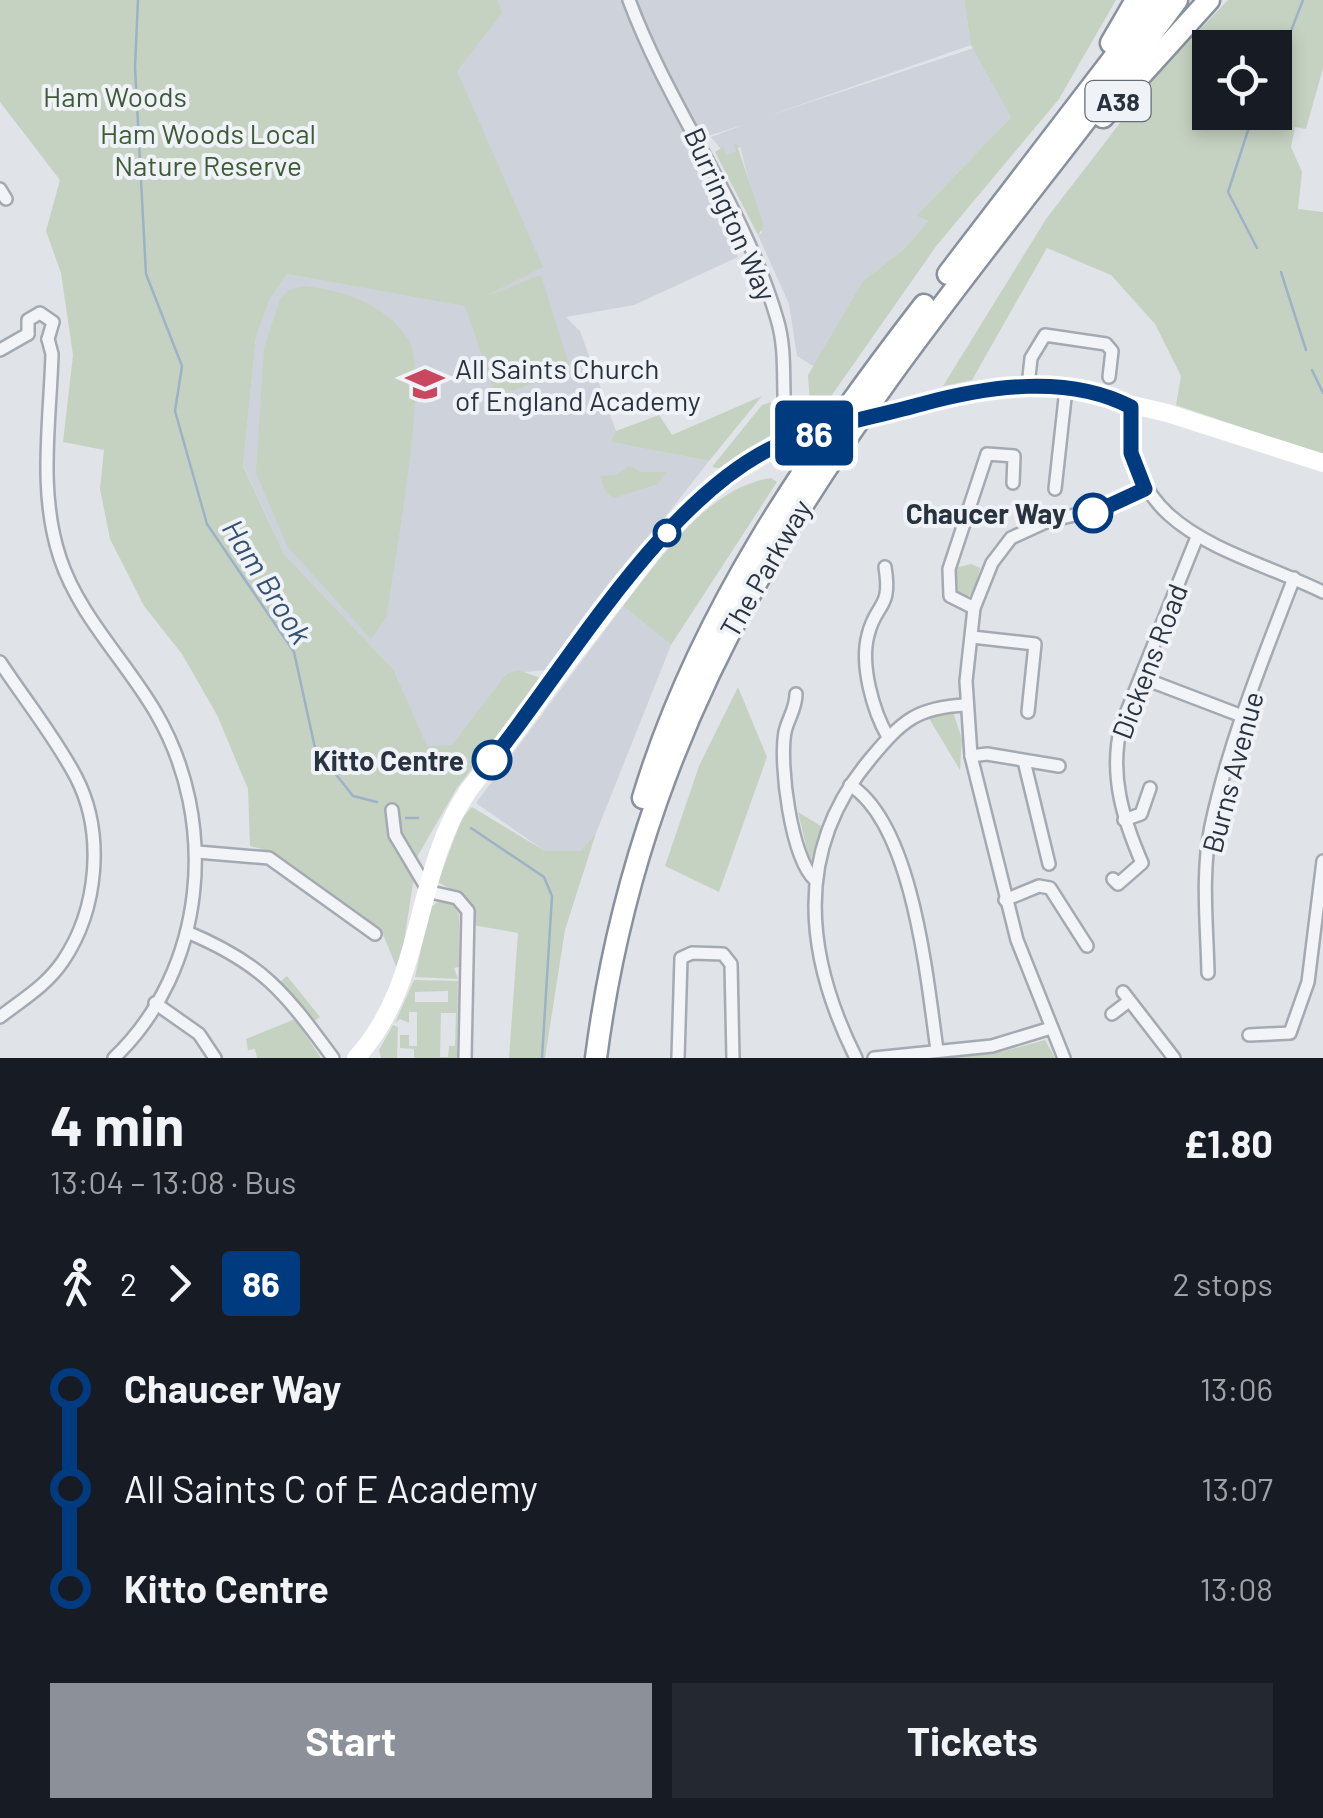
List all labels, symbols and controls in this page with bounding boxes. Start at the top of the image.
map controls [1192,30,1292,130]
button: locate [1192,30,1292,130]
park label: Ham Woods [43,79,187,113]
road number: A38 [1086,81,1150,121]
park label: Ham Woods Local Nature Reserve [100,116,316,182]
street label: Burrington Way [678,122,784,306]
place label: All Saints Church of England Academy [455,351,701,417]
school or university icon: All Saints Church of England Academy [404,363,446,405]
line badge: 86 [769,400,859,466]
text: 86 [795,412,833,454]
street label: The Parkway [712,493,818,643]
marker: Chaucer Way [1074,494,1112,532]
place label: Chaucer Way [906,496,1066,530]
water label: Ham Brook [216,512,321,650]
unlabelled marker [654,520,680,546]
street label: Dickens Road [1104,579,1194,743]
street label: Burns Avenue [1194,688,1270,856]
marker: Kitto Centre [473,741,511,779]
place label: Kitto Centre [313,743,464,777]
text: 4 min [50,1091,184,1157]
text: £1.80 [1184,1120,1273,1166]
text: 13:04 – 13:08 · Bus [50,1162,296,1200]
icon: walk [50,1256,105,1311]
icon: forward [152,1256,207,1311]
text: 86 [242,1262,280,1304]
text: 2 [120,1264,137,1302]
text: 2 stops [1172,1264,1273,1302]
text: Chaucer Way [124,1365,341,1411]
text: 13:06 [1200,1369,1273,1407]
text: All Saints C of E Academy [124,1465,538,1511]
text: 13:07 [1201,1469,1273,1507]
text: Kitto Centre [124,1565,329,1611]
text: 13:08 [1200,1569,1273,1607]
button: Start [50,1683,652,1798]
button: Tickets [672,1683,1273,1798]

